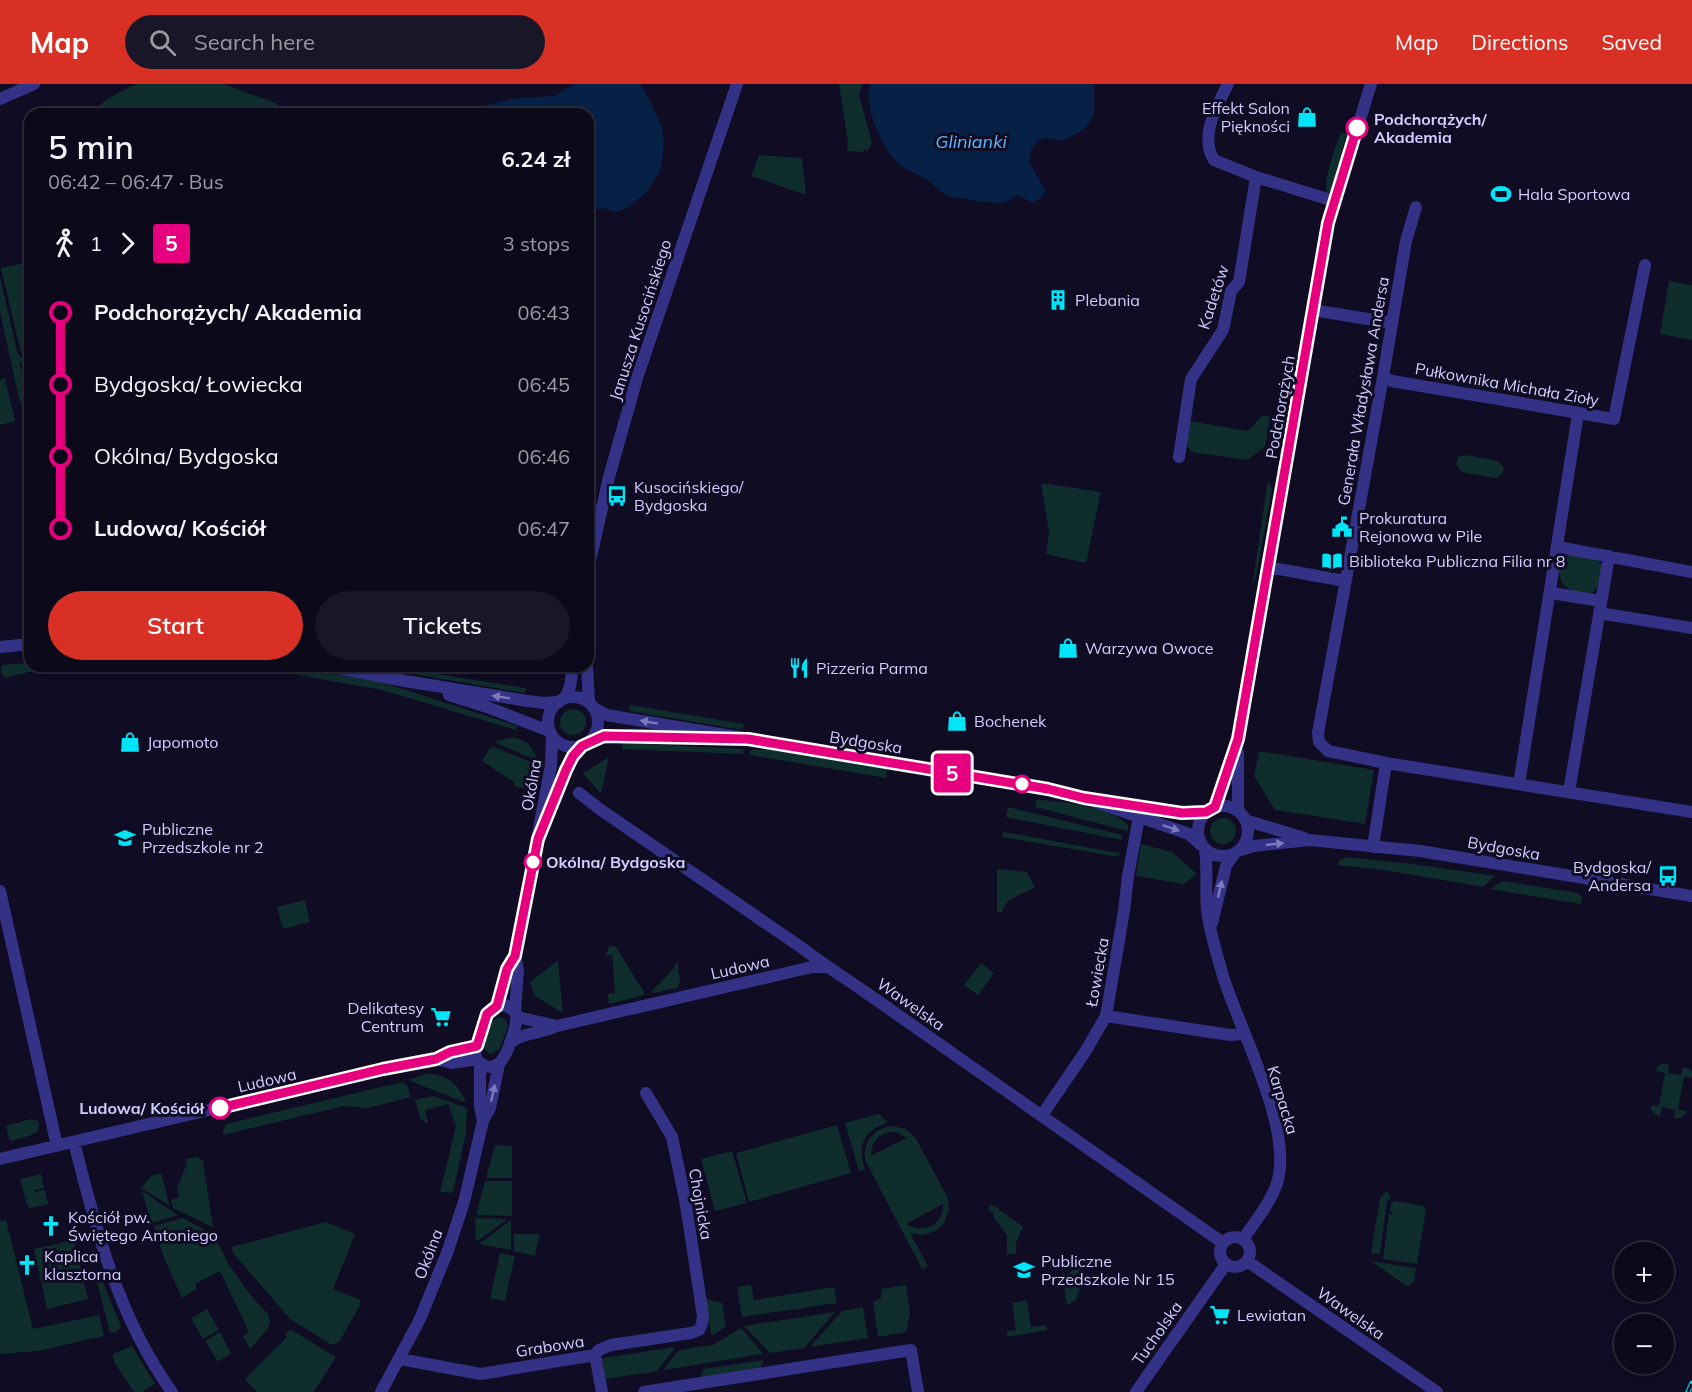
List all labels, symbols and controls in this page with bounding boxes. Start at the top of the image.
search box [125,15,545,69]
text: Map [30,25,89,60]
icon: search [146,26,179,59]
text: Search here [194,28,315,56]
text: Map [1395,29,1438,55]
text: Directions [1471,29,1568,55]
text: Saved [1601,29,1662,55]
place label: Effekt Salon Piękności [1202,98,1290,136]
shop icon: Effekt Salon Piękności [1295,105,1319,129]
place label: Podchorążych/ Akademia [1374,109,1487,147]
marker: Podchorążych/ Akademia [1346,117,1368,139]
text: 5 min [48,126,134,167]
water label: Glinianki [935,130,1007,153]
text: 6.24 zł [502,145,570,173]
text: 06:42 – 06:47 · Bus [48,169,224,194]
sports icon: Hala Sportowa [1489,182,1513,206]
place label: Hala Sportowa [1518,184,1630,204]
icon: walk [48,227,81,260]
icon: forward [111,227,144,260]
text: 5 [165,230,178,256]
text: 1 [90,231,102,256]
text: 3 stops [503,231,570,256]
street label: Janusza Kusocińskiego [605,237,675,403]
street label: Kadetów [1193,262,1233,332]
street label: Generała Władysława Andersa [1333,275,1393,507]
building icon: Plebania [1046,288,1070,312]
place label: Plebania [1075,290,1140,310]
text: Podchorążych/ Akademia [94,298,362,326]
text: 06:43 [517,300,570,325]
street label: Podchorążych [1261,354,1299,460]
street label: Pułkownika Michała Zioły [1414,358,1601,410]
text: Bydgoska/ Łowiecka [94,370,303,398]
text: 06:45 [517,372,570,397]
text: Okólna/ Bydgoska [94,442,279,470]
text: 06:46 [517,444,570,469]
place label: Kusocińskiego/ Bydgoska [634,477,744,515]
bus stop icon: Kusocińskiego/ Bydgoska [605,484,629,508]
place label: Prokuratura Rejonowa w Pile [1359,508,1482,546]
text: Ludowa/ Kościół [94,514,266,542]
public building icon: Prokuratura Rejonowa w Pile [1330,515,1354,539]
text: 06:47 [517,516,570,541]
library icon: Biblioteka Publiczna Filia nr 8 [1320,549,1344,573]
place label: Biblioteka Publiczna Filia nr 8 [1349,551,1565,571]
button: Start [48,591,303,660]
button: Tickets [315,591,570,660]
shop icon: Warzywa Owoce [1056,636,1080,660]
place label: Warzywa Owoce [1085,638,1213,658]
restaurant icon: Pizzeria Parma [787,656,811,680]
place label: Pizzeria Parma [816,658,928,678]
one-way arrow [491,692,510,701]
shop icon: Bochenek [945,709,969,733]
place label: Bochenek [974,711,1047,731]
one-way arrow [639,717,658,726]
street label: Bydgoska [828,726,904,758]
shop icon: Japomoto [118,730,142,754]
place label: Japomoto [147,732,218,752]
line badge: 5 [932,754,972,792]
street label: Okólna [517,758,545,812]
text: 5 [946,760,958,786]
unlabelled marker [1013,775,1031,793]
place label: Publiczne Przedszkole nr 2 [142,819,264,857]
one-way arrow [1162,824,1180,834]
school or university icon: Publiczne Przedszkole nr 2 [113,826,137,850]
street label: Bydgoska [1466,832,1542,864]
one-way arrow [1265,839,1284,849]
place label: Okólna/ Bydgoska [546,852,686,872]
marker: Okólna/ Bydgoska [524,853,542,871]
place label: Bydgoska/ Andersa [1573,857,1651,895]
bus stop icon: Bydgoska/ Andersa [1656,864,1680,888]
one-way arrow [1215,880,1225,899]
street label: Łowiecka [1081,936,1113,1009]
street label: Ludowa [709,951,771,983]
street label: Wawelska [873,973,949,1035]
place label: Delikatesy Centrum [347,998,425,1036]
supermarket icon: Delikatesy Centrum [429,1005,453,1029]
street label: Karpacka [1263,1063,1303,1137]
street label: Ludowa [236,1064,298,1096]
one-way arrow [489,1083,498,1102]
marker: Ludowa/ Kościół [209,1097,231,1119]
place label: Ludowa/ Kościół [79,1098,205,1118]
street label: Chojnicka [685,1167,717,1241]
place label: Kościół pw. Świętego Antoniego [68,1207,218,1245]
church icon: Kościół pw. Świętego Antoniego [39,1214,63,1238]
street label: Okólna [409,1226,447,1282]
map controls [1614,1242,1674,1374]
button: + [1614,1242,1674,1302]
place label: Kaplica klasztorna [44,1246,121,1284]
place label: Publiczne Przedszkole Nr 15 [1041,1251,1175,1289]
church icon: Kaplica klasztorna [15,1253,39,1277]
school or university icon: Publiczne Przedszkole Nr 15 [1012,1258,1036,1282]
street label: Wawelska [1313,1282,1389,1344]
street label: Tucholska [1128,1297,1186,1369]
supermarket icon: Lewiatan [1208,1303,1232,1327]
place label: Lewiatan [1237,1305,1306,1325]
button: − [1614,1314,1674,1374]
street label: Grabowa [514,1331,586,1361]

